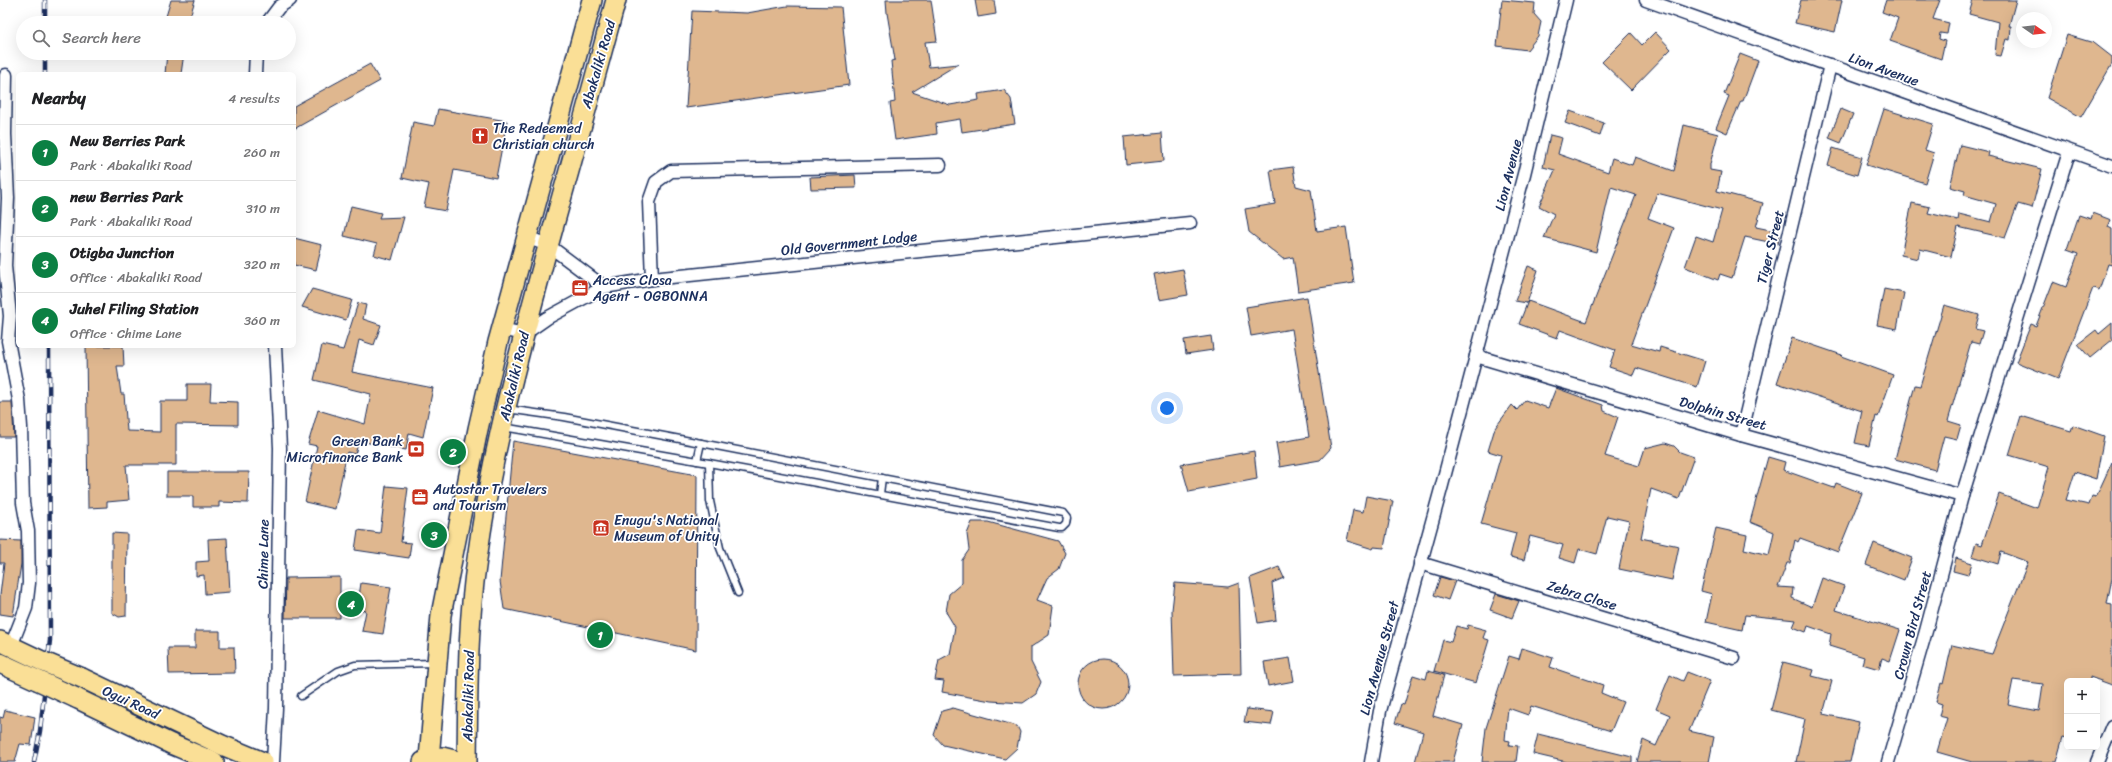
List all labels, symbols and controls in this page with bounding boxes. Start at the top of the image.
north arrow [2016,12,2052,48]
street label: Abakaliki Road [574,15,624,112]
search box [16,16,296,60]
text: Search here [62,25,141,51]
icon: search [30,27,52,49]
street label: Lion Avenue [1845,45,1923,94]
text: Nearby [32,83,86,113]
text: 4 results [228,87,280,110]
place label: The Redeemed Christian church [493,116,595,157]
church icon: The Redeemed Christian church [470,126,490,146]
text: New Berries Park [70,128,185,154]
street label: Lion Avenue [1487,136,1529,214]
text: 1 [42,141,48,164]
text: 260 m [244,141,280,164]
text: Park · Abakaliki Road [70,154,192,177]
text: new Berries Park [70,184,183,210]
text: 2 [41,197,49,220]
text: 310 m [246,197,280,220]
street label: Tiger Street [1749,207,1792,287]
text: Park · Abakaliki Road [70,210,192,233]
street label: Old Government Lodge [780,224,918,263]
text: Otigba Junction [70,240,174,266]
text: 3 [41,253,49,276]
text: 320 m [244,253,280,276]
text: Office · Abakaliki Road [70,266,202,289]
place label: Access Closa Agent - OGBONNA [592,268,708,309]
office icon: Access Closa Agent - OGBONNA [570,278,590,298]
text: Juhel Filing Station [70,296,199,322]
text: 4 [41,309,49,332]
text: 360 m [244,309,280,332]
text: Office · Chime Lane [70,322,182,345]
street label: Abakaliki Road [492,327,537,424]
street label: Dolphin Street [1676,389,1770,438]
your location [1157,398,1177,418]
place label: Green Bank Microfinance Bank [287,429,404,470]
pin: 2 [440,437,466,467]
bank icon: Green Bank Microfinance Bank [406,439,426,459]
place label: Autostar Travelers and Tourism [432,477,547,518]
office icon: Autostar Travelers and Tourism [410,487,430,507]
place label: Enugu's National Museum of Unity [614,508,720,549]
museum icon: Enugu's National Museum of Unity [591,518,611,538]
street label: Chime Lane [250,519,277,589]
pin: 3 [421,520,447,550]
street label: Crown Bird Street [1886,568,1939,682]
street label: Zebra Close [1544,573,1620,618]
pin: 4 [338,589,364,619]
street label: Lion Avenue Street [1352,597,1407,718]
pin: 1 [587,620,613,650]
street label: Abakaliki Road [455,649,482,743]
street label: Ogui Road [98,678,165,727]
map controls [2064,678,2100,750]
button: + [2064,678,2100,714]
button: − [2064,714,2100,750]

